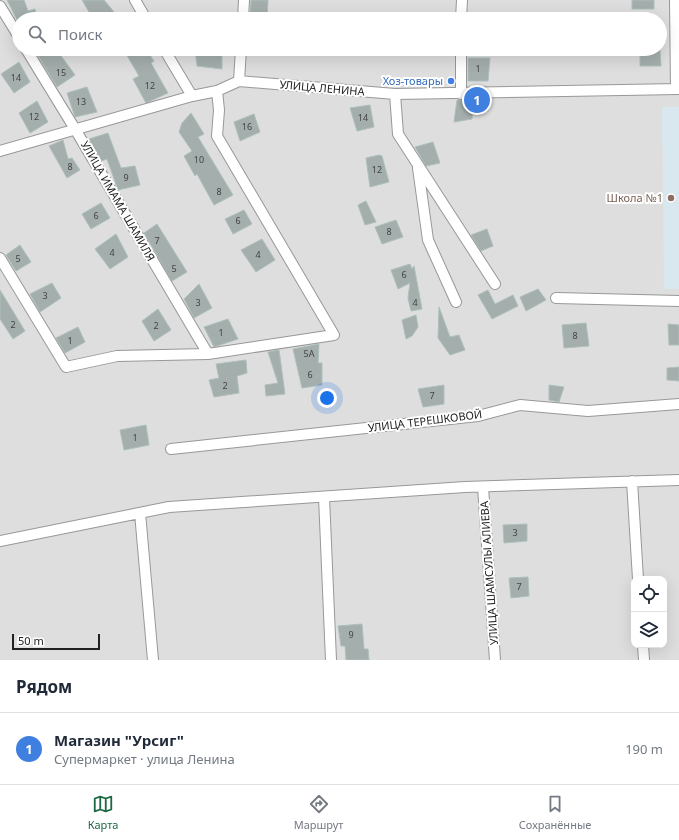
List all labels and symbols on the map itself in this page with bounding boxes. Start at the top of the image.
house number: 1 [475,62,481,75]
house number: 15 [56,66,66,79]
house number: 14 [11,71,21,84]
place label: Хоз-товары [383,73,443,88]
street label: УЛИЦА ЛЕНИНА [279,76,366,99]
marker: Хоз-товары [446,76,456,86]
house number: 12 [145,79,155,92]
pin: 1 [464,85,490,115]
house number: 13 [76,95,86,108]
house number: 12 [29,110,39,123]
house number: 14 [358,111,368,124]
house number: 16 [242,120,252,133]
street label: УЛИЦА ИМАМА ШАМИЛЯ [78,138,159,264]
house number: 10 [194,153,204,166]
house number: 8 [67,160,73,173]
house number: 12 [372,163,382,176]
house number: 9 [123,171,129,184]
house number: 8 [216,185,222,198]
place label: Школа №1 [607,190,663,205]
marker: Школа №1 [666,193,676,203]
house number: 6 [93,209,99,222]
house number: 6 [235,214,241,227]
house number: 8 [386,225,392,238]
house number: 7 [154,234,160,247]
house number: 4 [109,246,115,259]
house number: 4 [255,248,261,261]
house number: 5 [15,252,21,265]
house number: 5 [171,262,177,275]
house number: 6 [401,268,407,281]
house number: 3 [42,289,48,302]
house number: 3 [195,296,201,309]
house number: 4 [412,296,418,309]
house number: 2 [10,318,16,331]
house number: 2 [153,319,159,332]
house number: 1 [218,326,224,339]
house number: 8 [572,329,578,342]
house number: 1 [67,334,73,347]
house number: 5А [304,347,315,360]
house number: 6 [307,368,313,381]
house number: 2 [222,379,228,392]
your location [317,388,337,408]
house number: 7 [429,389,435,402]
street label: УЛИЦА ТЕРЕШКОВОЙ [367,406,483,435]
house number: 1 [132,431,138,444]
street label: УЛИЦА ШАМСУЛЫ АЛИЕВА [476,500,501,645]
house number: 3 [512,526,518,539]
house number: 7 [516,580,522,593]
house number: 9 [348,628,354,641]
scale bar [12,632,100,651]

